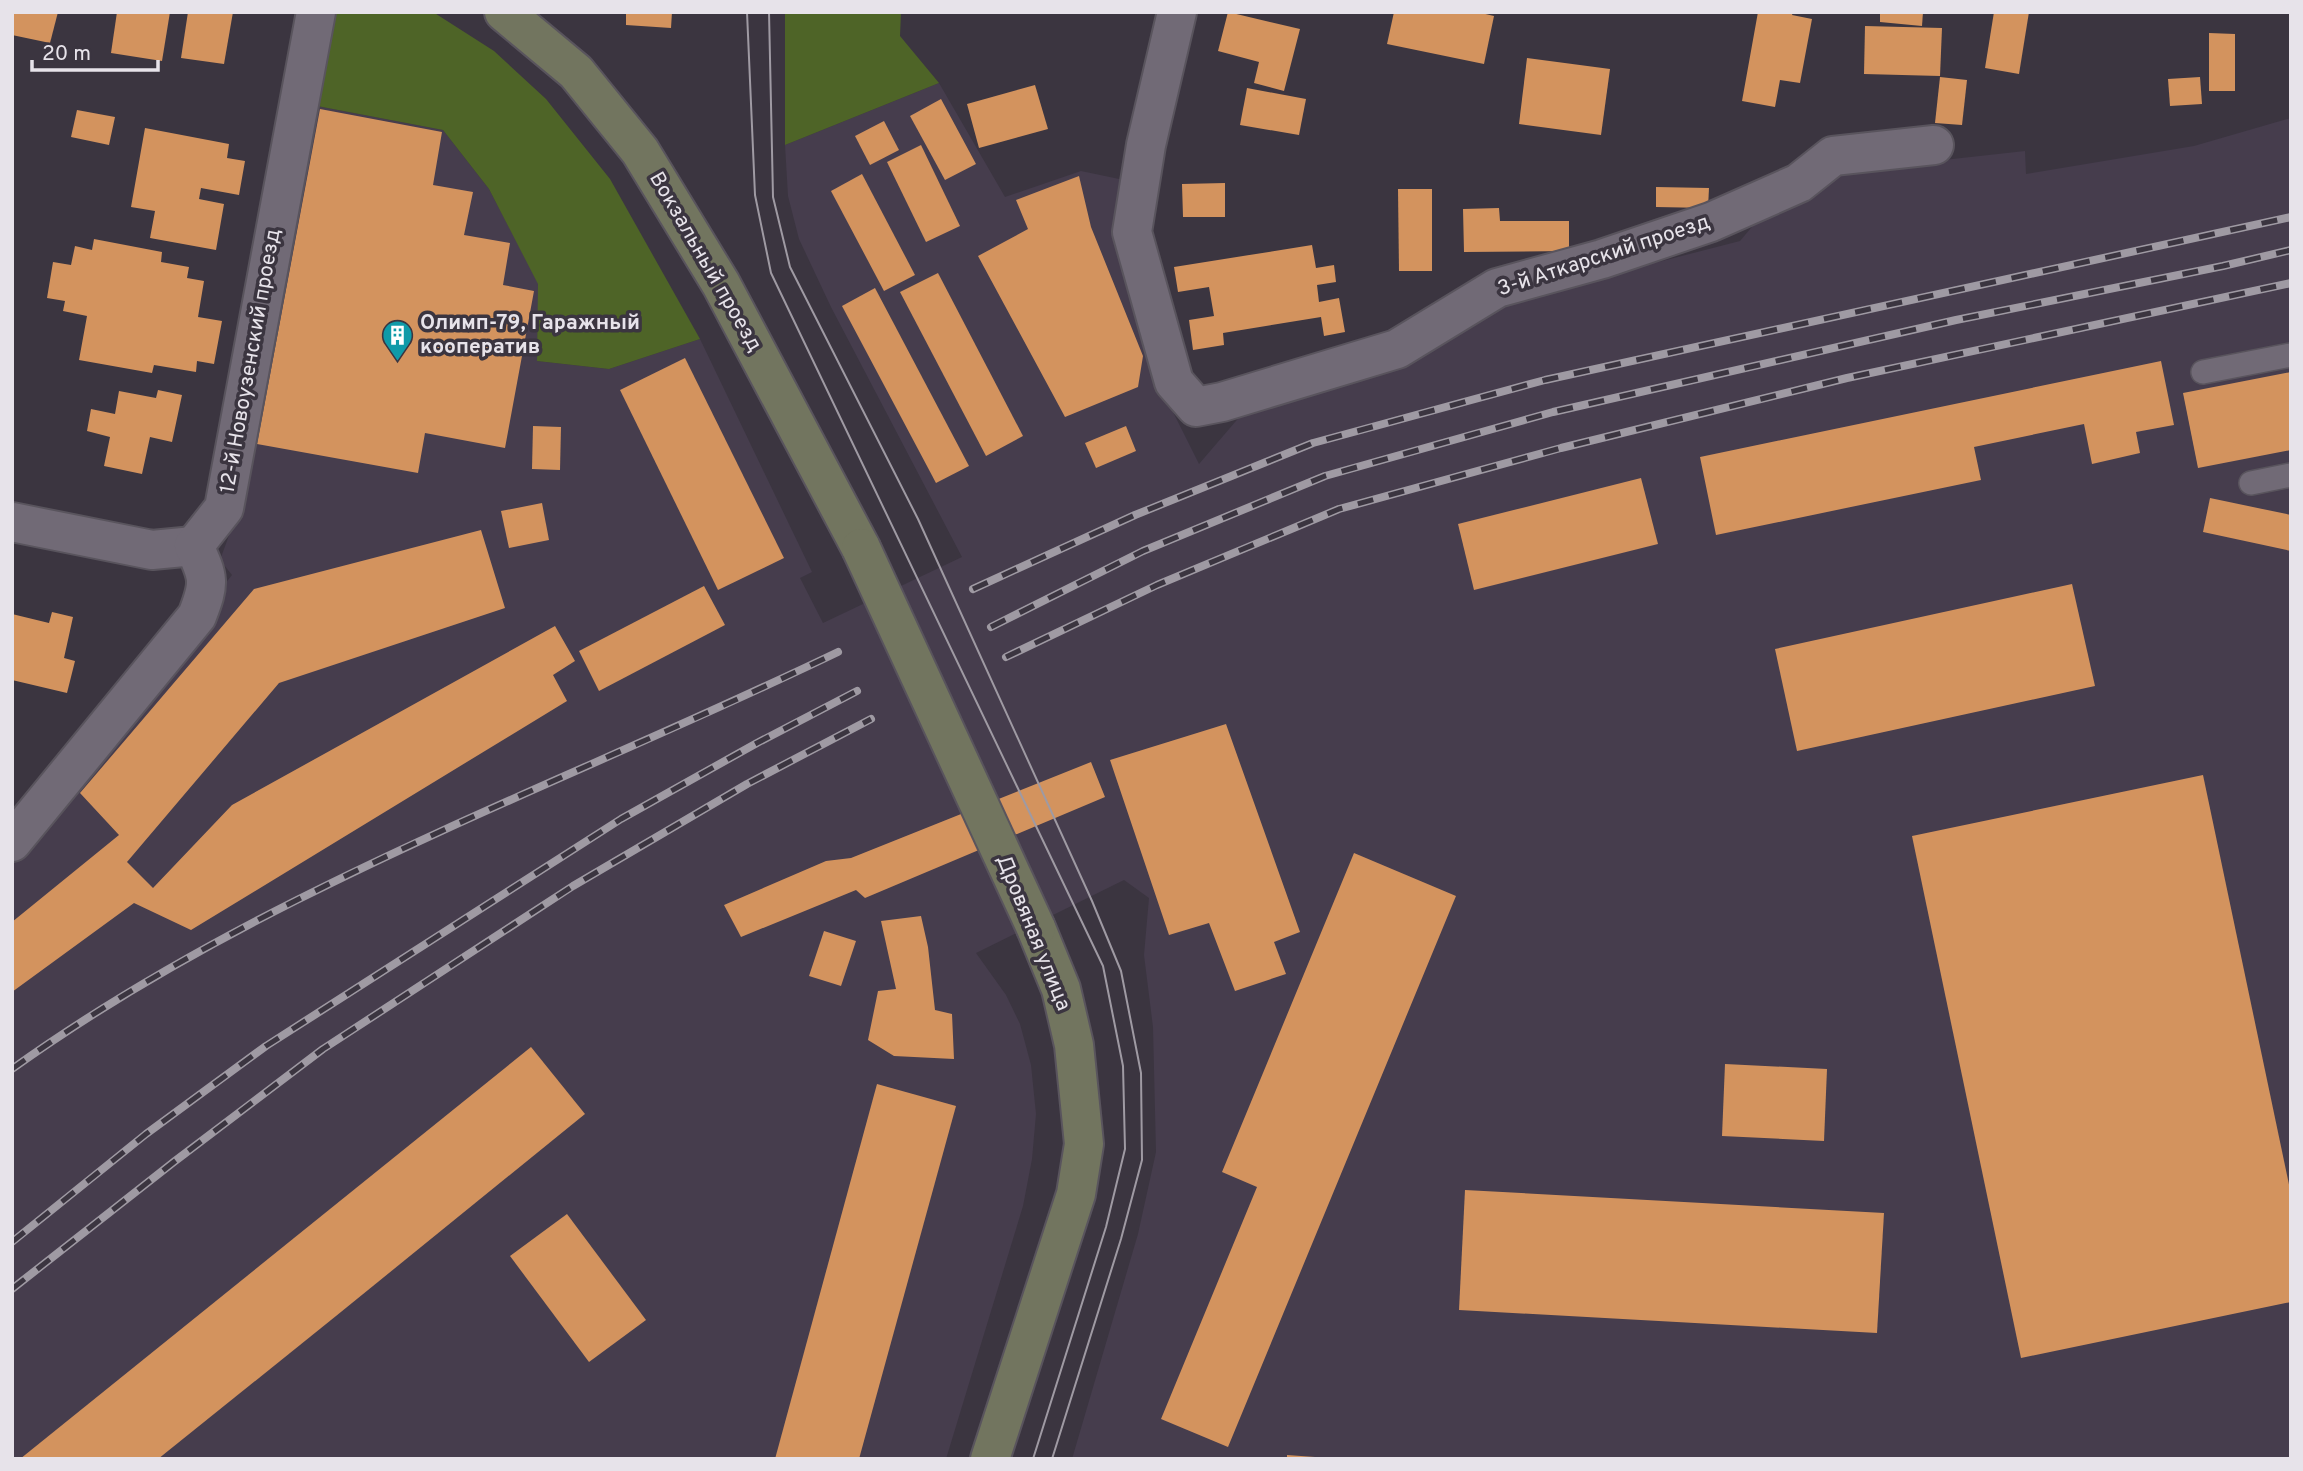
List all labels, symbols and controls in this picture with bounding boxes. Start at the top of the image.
scale bar [32,28,158,72]
text: 20 m [42,41,91,68]
street label: Вокзальный проезд [642,167,768,357]
street label: 3-й Аткарский проезд [1494,209,1714,303]
street label: 12-й Новоузенский проезд [214,227,288,495]
place label: Олимп-79, Гаражный кооператив [420,310,640,361]
building icon: Олимп-79, Гаражный кооператив [380,318,414,362]
street label: Дровяная улица [989,851,1077,1015]

